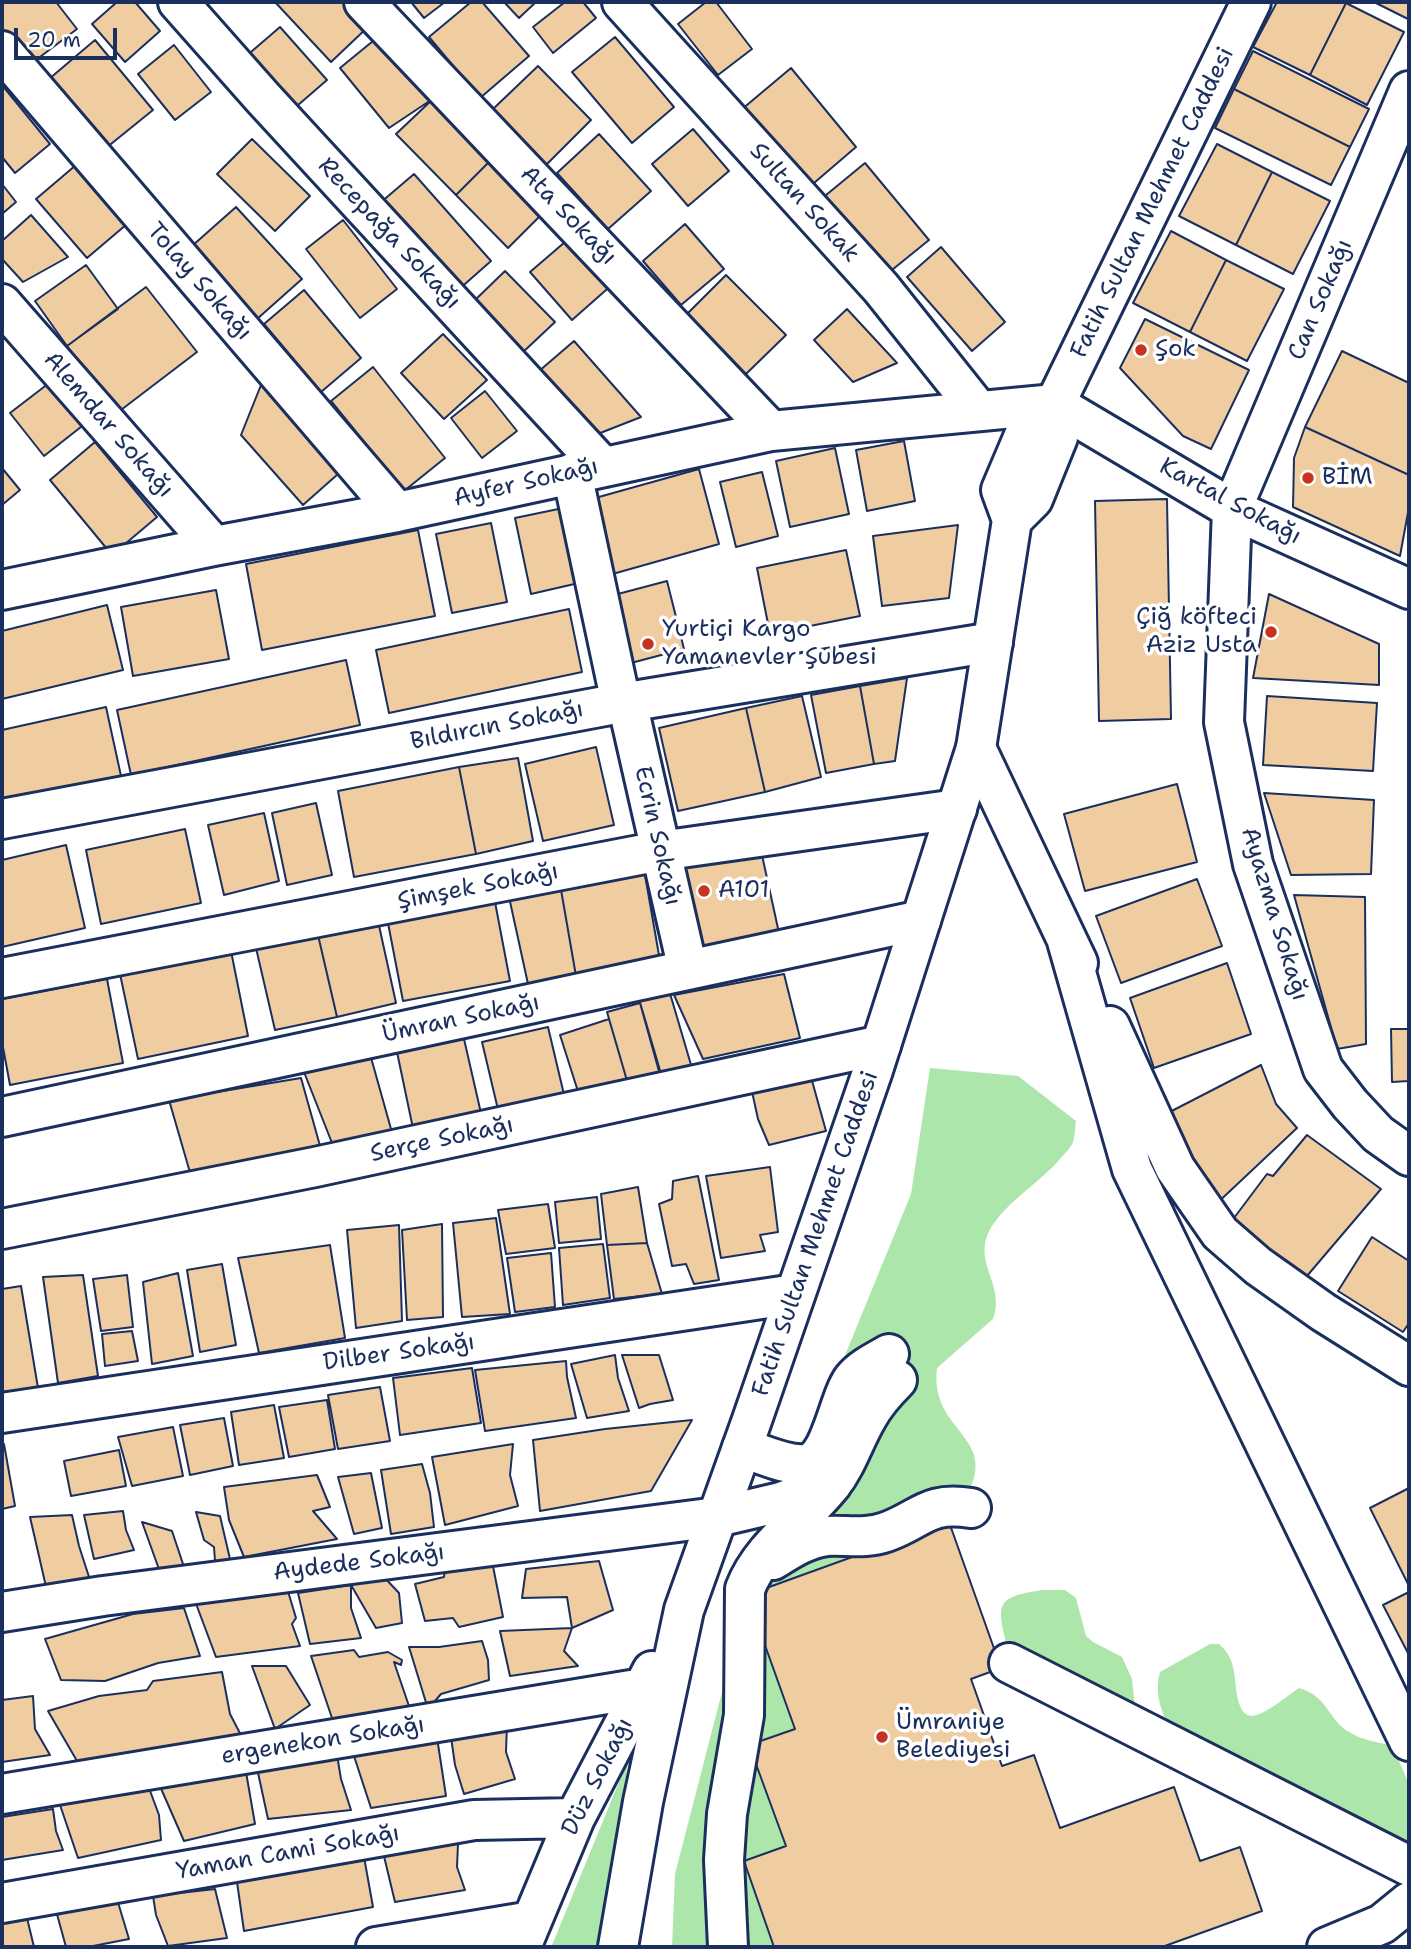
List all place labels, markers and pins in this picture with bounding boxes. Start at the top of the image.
place label: Şok [1155,336,1196,364]
marker: Şok [1133,342,1149,358]
place label: BİM [1322,464,1372,492]
marker: BİM [1300,470,1316,486]
place label: Çiğ köfteci Aziz Usta [1136,604,1257,660]
place label: Yurtiçi Kargo Yamanevler Şubesi [662,616,877,672]
marker: Çiğ köfteci Aziz Usta [1263,624,1279,640]
marker: Yurtiçi Kargo Yamanevler Şubesi [640,636,656,652]
place label: A101 [718,877,770,905]
marker: A101 [696,883,712,899]
place label: Ümraniye Belediyesi [896,1709,1010,1765]
marker: Ümraniye Belediyesi [874,1729,890,1745]

